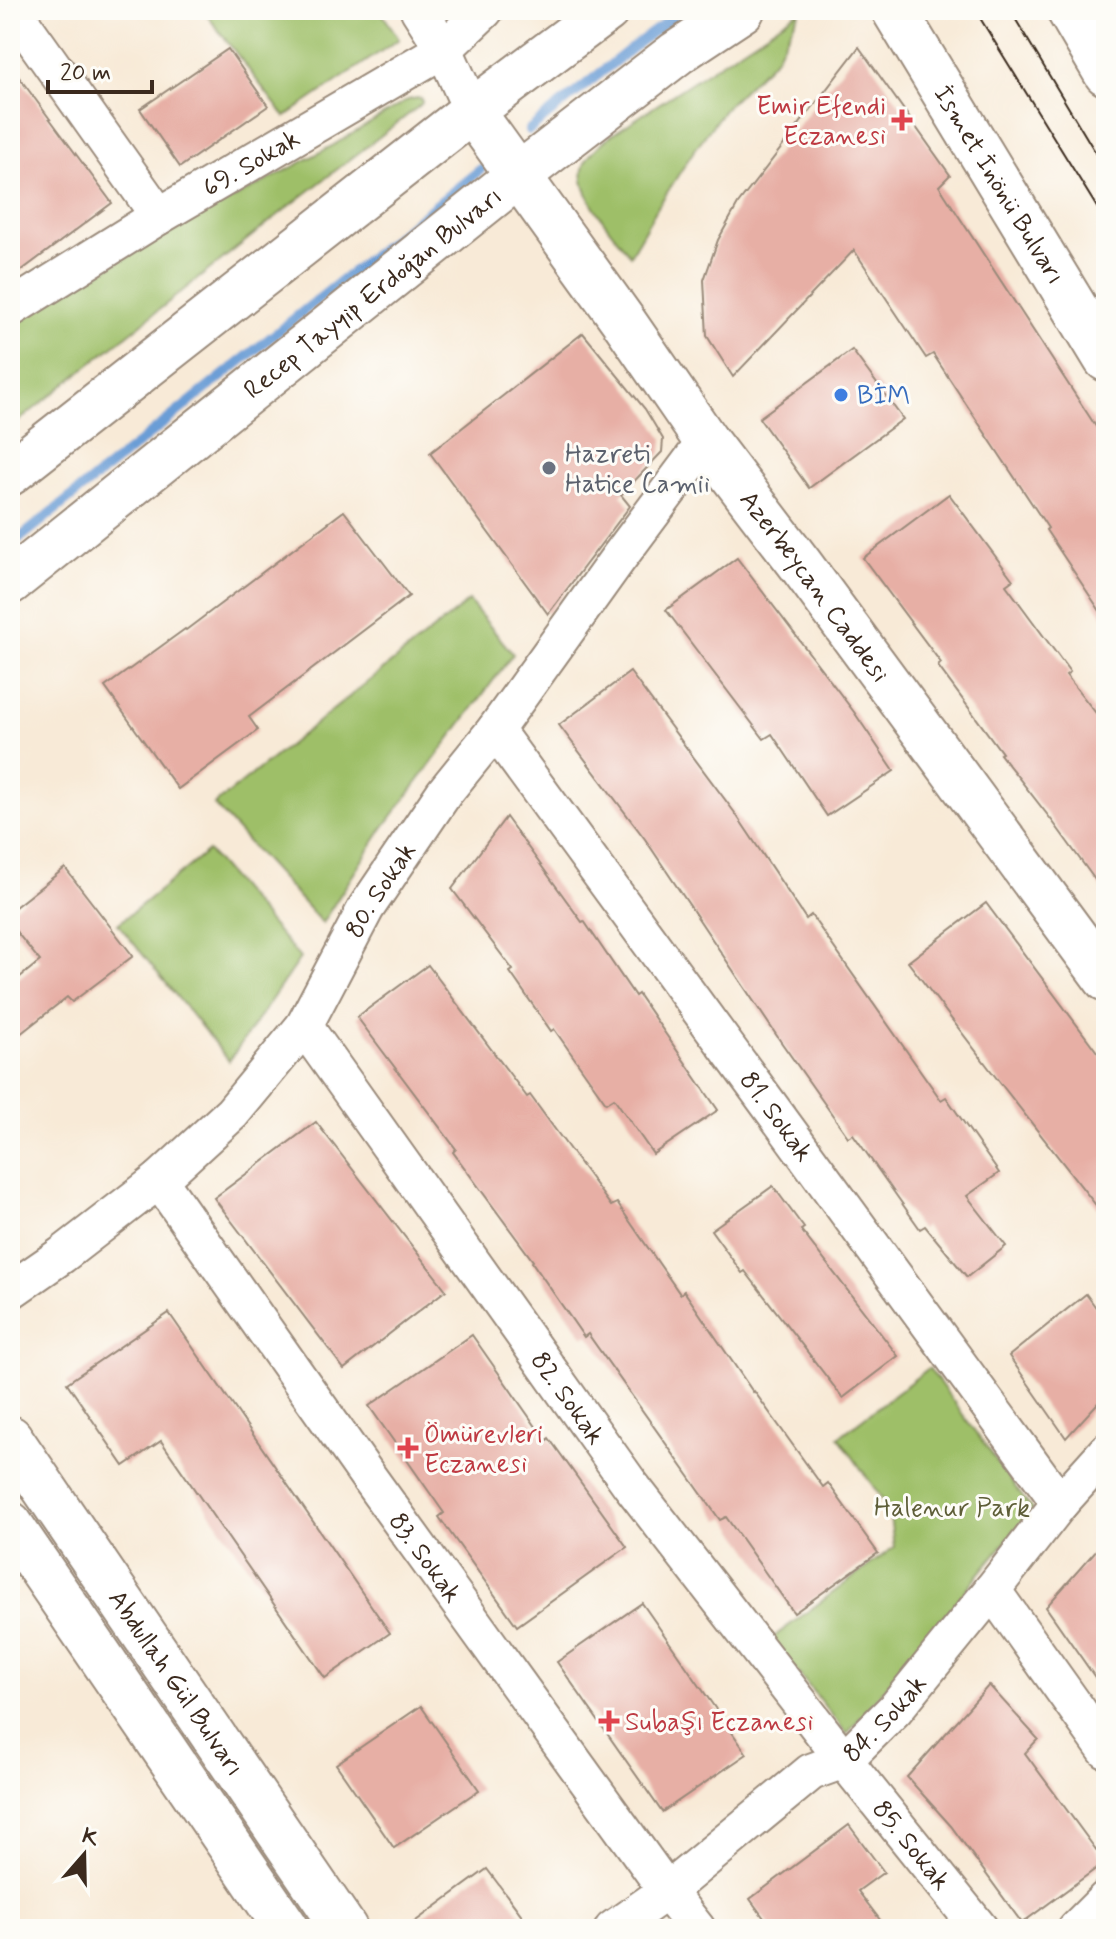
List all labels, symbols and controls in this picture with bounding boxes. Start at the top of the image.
scale bar [48,44,152,94]
text: 20 m [60,58,111,89]
street label: İsmet İnönü Bulvarı [925,79,1072,291]
place label: Emir Efendi Eczanesi [756,90,886,154]
marker: Emir Efendi Eczanesi [893,111,911,129]
street label: 69. Sokak [197,122,307,206]
street label: Recep Tayyip Erdoğan Bulvarı [237,180,510,408]
place label: BİM [857,380,910,414]
marker: BİM [832,386,850,404]
place label: Hazreti Hatice Camii [565,438,710,502]
marker: Hazreti Hatice Camii [540,459,558,477]
street label: Azerbeycan Caddesi [731,484,896,690]
street label: 80. Sokak [338,836,425,944]
street label: 81. Sokak [731,1065,820,1169]
street label: 82. Sokak [522,1345,612,1452]
place label: Ömürevleri Eczanesi [424,1418,543,1482]
marker: Ömürevleri Eczanesi [399,1439,417,1457]
park label: Halenur Park [874,1492,1030,1526]
street label: 83. Sokak [380,1506,469,1610]
street label: Abdullah Gül Bulvarı [100,1584,251,1783]
street label: 84. Sokak [836,1668,935,1771]
place label: Subaşı Eczanesi [625,1706,813,1740]
marker: Subaşı Eczanesi [600,1712,618,1730]
street label: 85. Sokak [864,1794,957,1898]
north arrow [44,1815,124,1895]
text: K [78,1822,103,1854]

